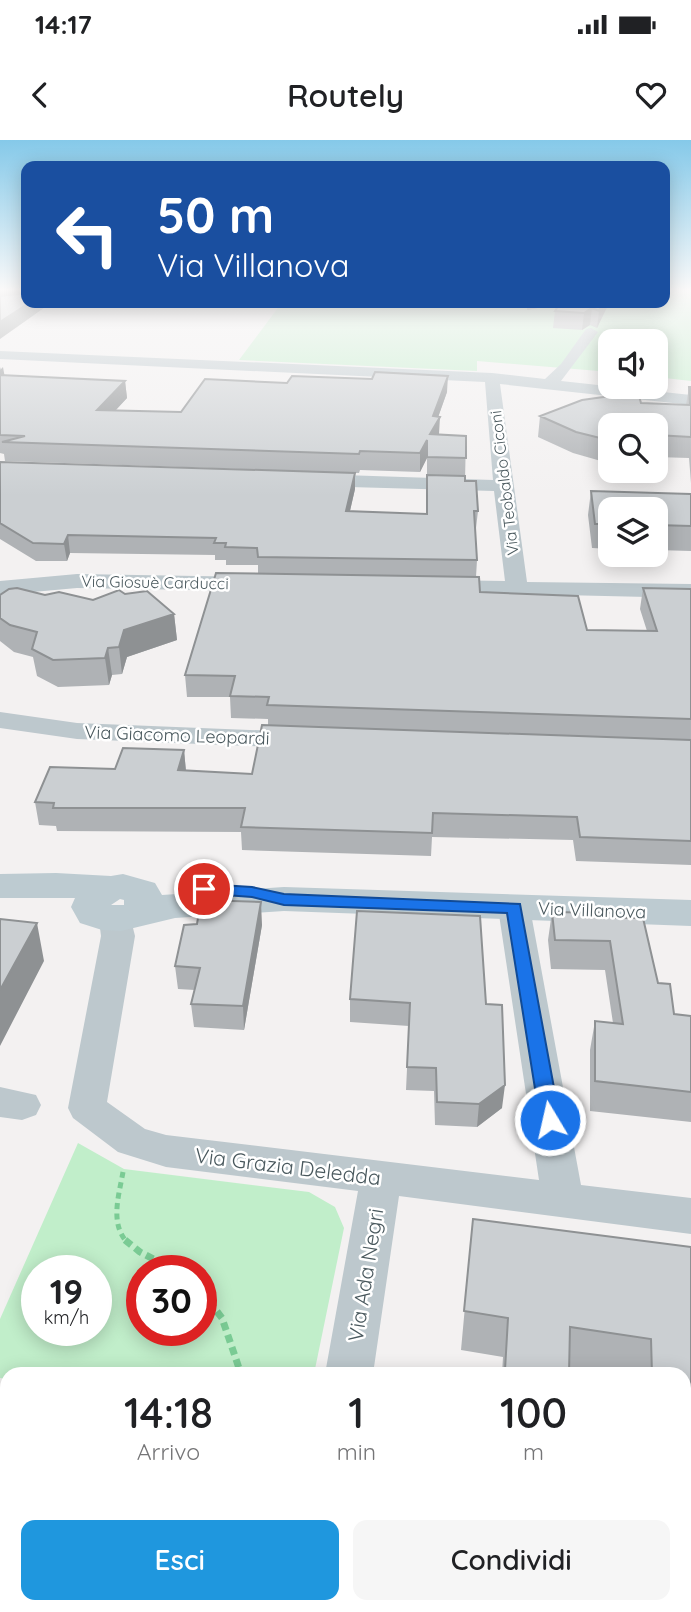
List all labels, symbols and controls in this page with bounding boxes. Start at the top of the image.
text: 14:17 [35,8,92,41]
text: Routely [287,75,404,115]
icon: back [21,76,59,114]
icon: heart [632,76,670,114]
text: 50 m [157,184,274,245]
icon: left [42,189,133,280]
text: Via Villanova [157,245,349,285]
map controls [598,329,668,567]
button: sound [598,329,668,399]
street label: Via Teobaldo Ciconi [485,409,523,557]
button: search [598,413,668,483]
button: layers [598,497,668,567]
street label: Via Giosuè Carducci [81,571,229,593]
street label: Via Giacomo Leopardi [84,720,270,750]
pin [174,859,234,919]
icon: arrive [185,870,223,908]
street label: Via Villanova [538,897,646,923]
position arrow [513,1083,587,1157]
street label: Via Grazia Deledda [194,1142,382,1190]
street label: Via Ada Negri [342,1207,388,1343]
speed limit sign: 30 [126,1255,217,1346]
text: 19 [50,1269,83,1313]
text: km/h [44,1306,89,1329]
text: 14:18 [124,1386,213,1439]
text: 1 [348,1386,364,1439]
text: 100 [500,1386,567,1439]
text: Arrivo [137,1437,200,1466]
text: min [337,1437,376,1466]
text: m [523,1437,544,1466]
button: Esci [21,1520,339,1600]
button: Condividi [353,1520,670,1600]

